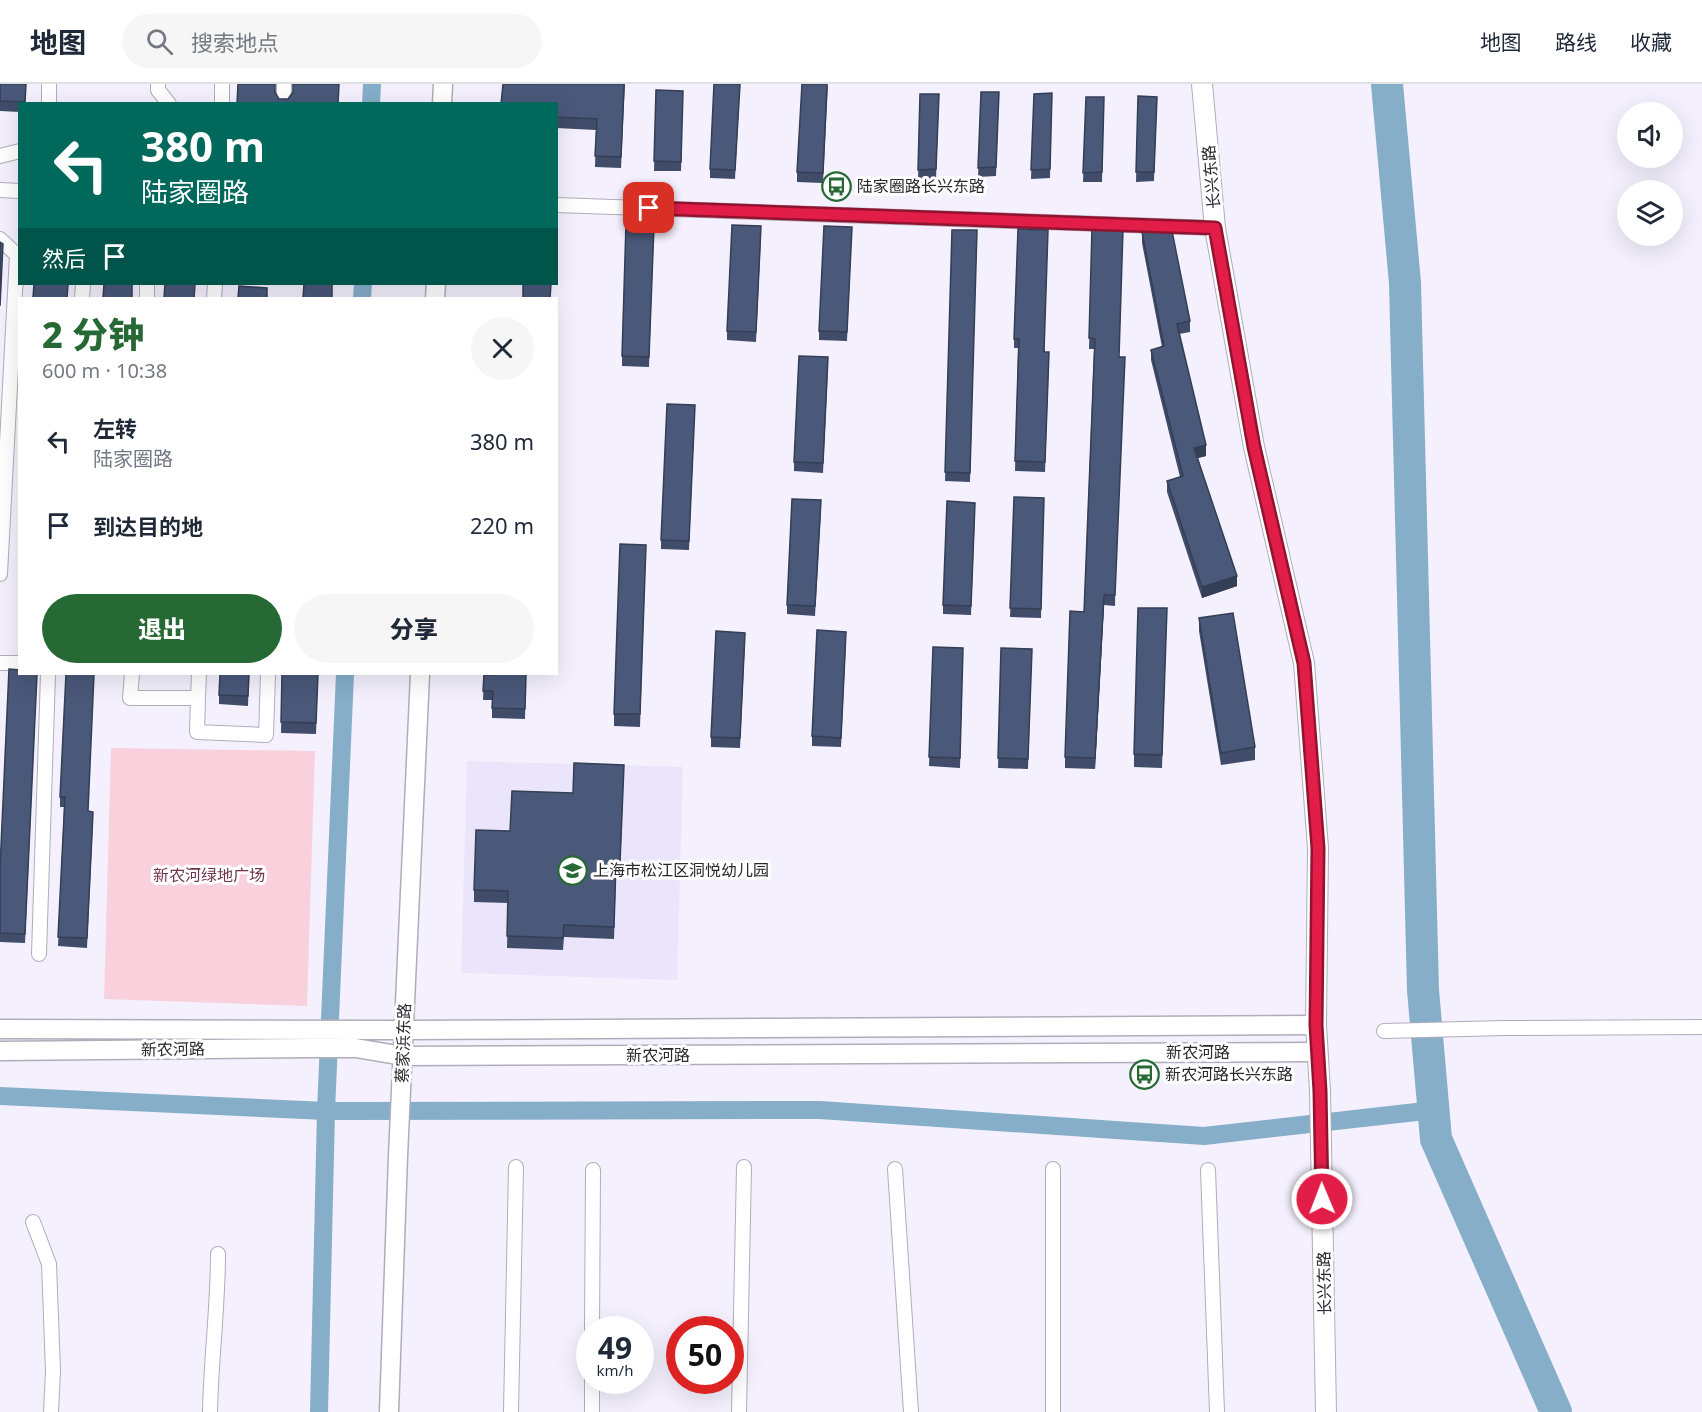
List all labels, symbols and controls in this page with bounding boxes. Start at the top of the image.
search box [122,14,542,68]
text: 地图 [30,23,86,61]
icon: search [143,25,176,58]
text: 搜索地点 [191,27,279,57]
text: 地图 [1480,28,1522,56]
text: 路线 [1555,28,1597,56]
text: 收藏 [1630,28,1672,56]
map controls [1617,102,1683,246]
button: sound [1617,102,1683,168]
text: 380 m [141,117,265,174]
icon: left [42,126,120,204]
street label: 长兴东路 [1197,144,1225,210]
bus stop icon: 陆家圈路长兴东路 [820,170,852,202]
text: 陆家圈路 [141,173,249,210]
place label: 陆家圈路长兴东路 [857,175,985,197]
button: layers [1617,180,1683,246]
pin [623,182,674,233]
icon: arrive [632,191,665,224]
icon: arrive [98,240,131,273]
text: 然后 [42,243,86,273]
text: 2 分钟 [42,310,144,359]
button: close [471,317,534,380]
text: 600 m · 10:38 [42,357,167,384]
text: 左转 [93,413,137,443]
icon: left [42,425,75,458]
text: 380 m [470,426,534,456]
text: 陆家圈路 [93,445,173,472]
icon: arrive [42,509,75,542]
text: 220 m [470,510,534,540]
text: 到达目的地 [93,511,203,541]
button: 退出 [42,594,282,663]
button: 分享 [294,594,534,663]
school or university icon: 上海市松江区洞悦幼儿园 [556,854,588,886]
place label: 上海市松江区洞悦幼儿园 [593,859,769,881]
park label: 新农河绿地广场 [153,864,265,886]
street label: 蔡家浜东路 [391,1003,415,1083]
street label: 新农河路 [141,1037,205,1061]
street label: 新农河路 [1166,1041,1230,1063]
street label: 新农河路 [626,1044,690,1066]
bus stop icon: 新农河路长兴东路 [1128,1058,1160,1090]
place label: 新农河路长兴东路 [1165,1063,1293,1085]
position arrow [1290,1167,1354,1231]
street label: 长兴东路 [1312,1251,1336,1315]
speed limit sign: 50 [666,1316,744,1394]
text: 49 [598,1327,632,1368]
text: km/h [597,1360,633,1380]

